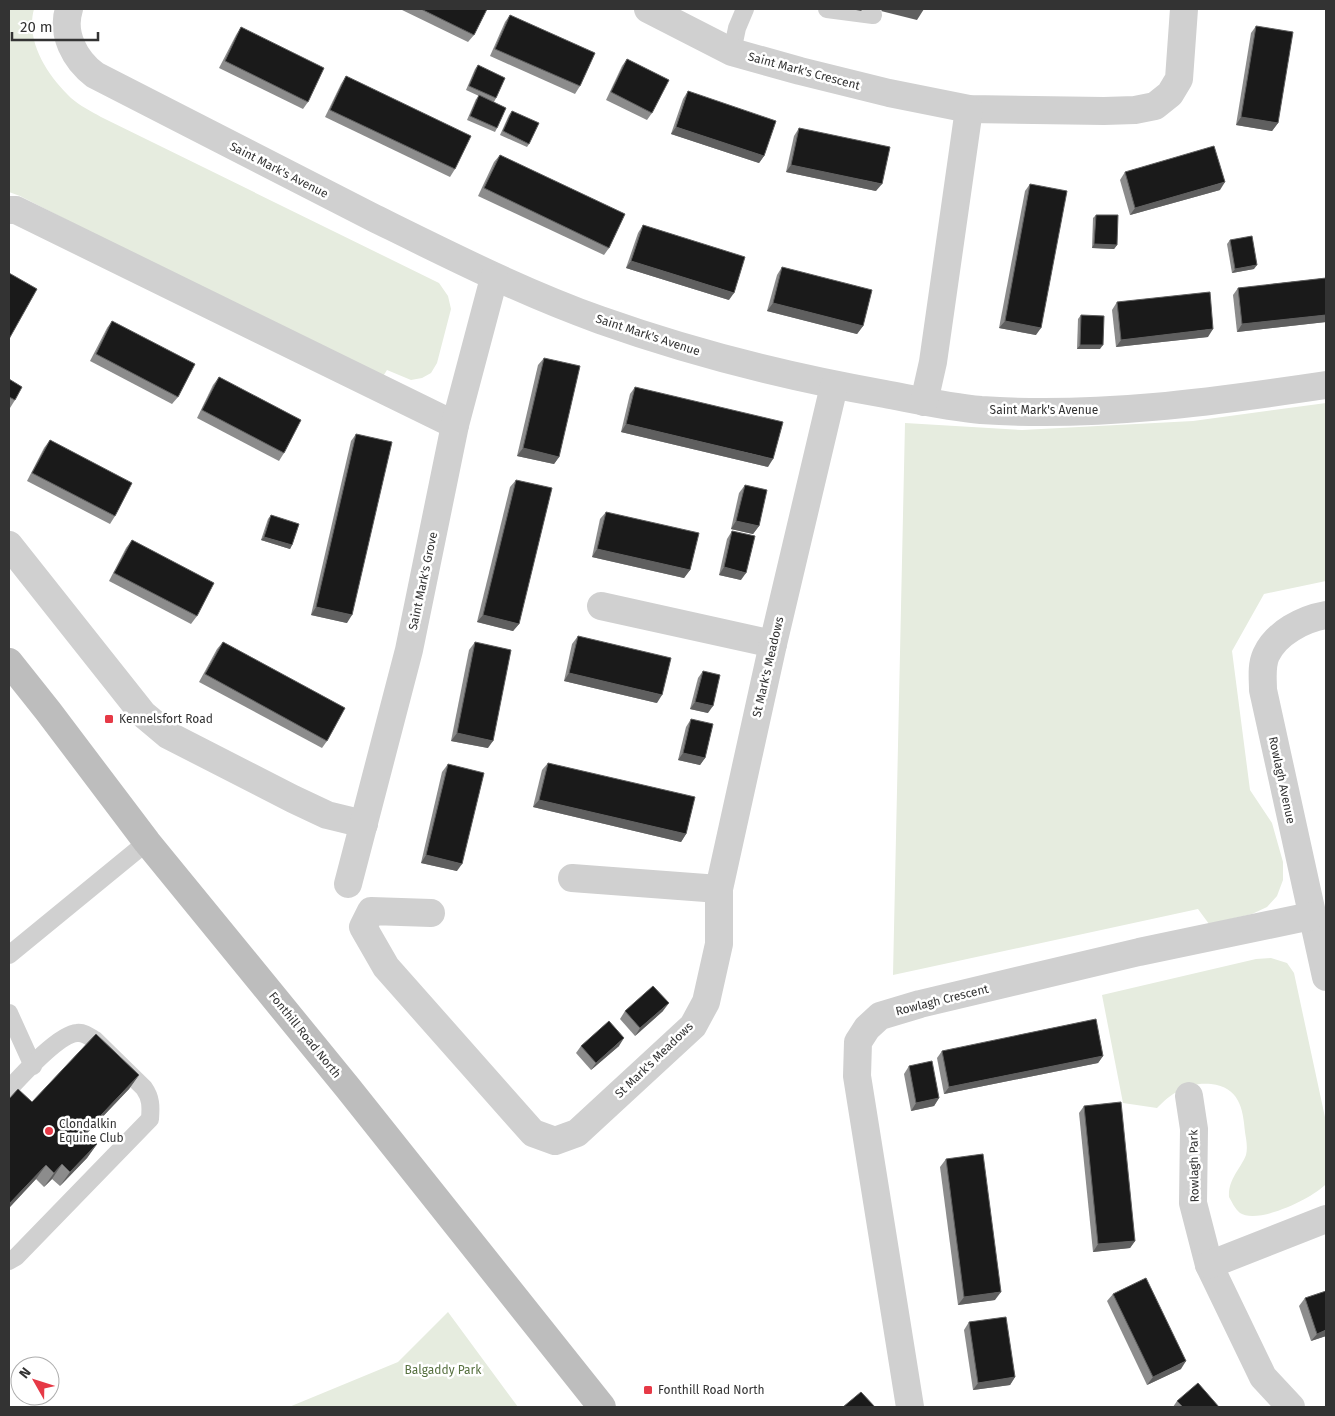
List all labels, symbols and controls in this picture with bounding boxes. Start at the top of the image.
scale bar [12,10,99,42]
text: 20 m [20,18,53,36]
street label: Saint Mark's Crescent [747,49,862,93]
street label: Saint Mark's Avenue [227,139,331,201]
street label: Saint Mark's Avenue [594,312,702,358]
street label: Saint Mark's Avenue [990,403,1098,417]
street label: Saint Mark's Grove [406,531,440,631]
street label: St Mark's Meadows [750,615,786,719]
place label: Kennelsfort Road [119,712,213,726]
marker: Kennelsfort Road [103,713,115,725]
street label: Rowlagh Avenue [1266,735,1298,825]
street label: Rowlagh Crescent [894,982,991,1018]
street label: Fonthill Road North [266,989,344,1081]
street label: St Mark's Meadows [612,1019,696,1101]
place label: Clondalkin Equine Club [59,1117,124,1145]
marker: Clondalkin Equine Club [43,1125,55,1137]
street label: Rowlagh Park [1186,1129,1202,1202]
north arrow [10,1356,60,1406]
park label: Balgaddy Park [405,1363,482,1377]
text: N [16,1364,35,1382]
place label: Fonthill Road North [658,1383,765,1397]
marker: Fonthill Road North [642,1384,654,1396]

